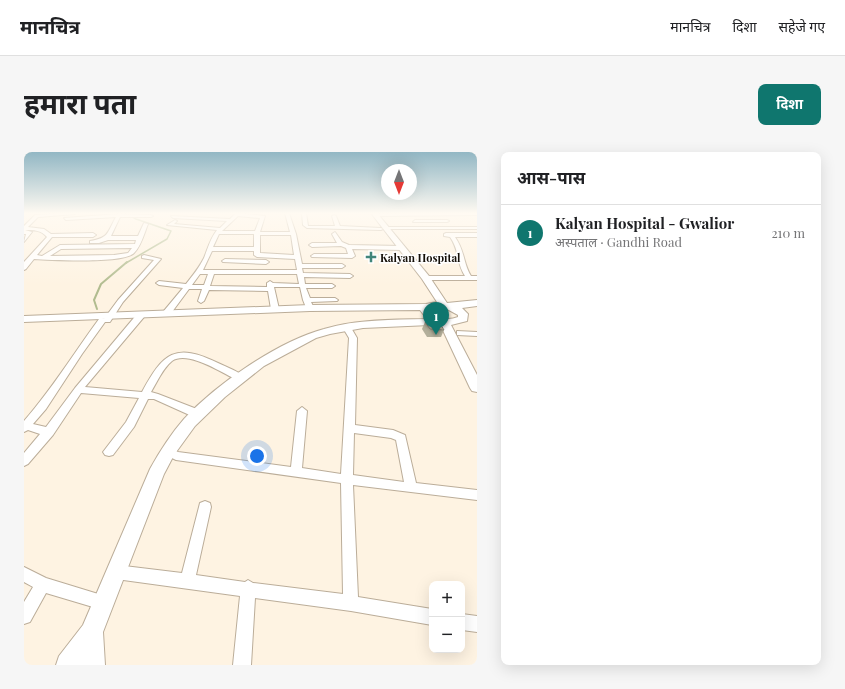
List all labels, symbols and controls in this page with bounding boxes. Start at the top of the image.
text: मानचित्र [20,13,80,39]
text: मानचित्र [670,17,710,36]
text: दिशा [732,17,757,36]
text: सहेजे गए [779,17,825,36]
text: हमारा पता [24,84,136,121]
button: दिशा [758,84,821,125]
north arrow [381,164,417,200]
text: आस-पास [517,166,585,188]
text: Kalyan Hospital - Gwalior [555,213,734,233]
text: 1 [528,224,532,241]
text: 210 m [771,224,805,241]
text: अस्पताल · Gandhi Road [555,233,682,250]
place label: Kalyan Hospital [380,250,461,265]
marker: Kalyan Hospital [365,251,377,263]
pin: 1 [423,302,449,335]
your location [247,446,267,466]
map controls [429,581,465,653]
button: + [429,581,465,617]
button: − [429,617,465,653]

